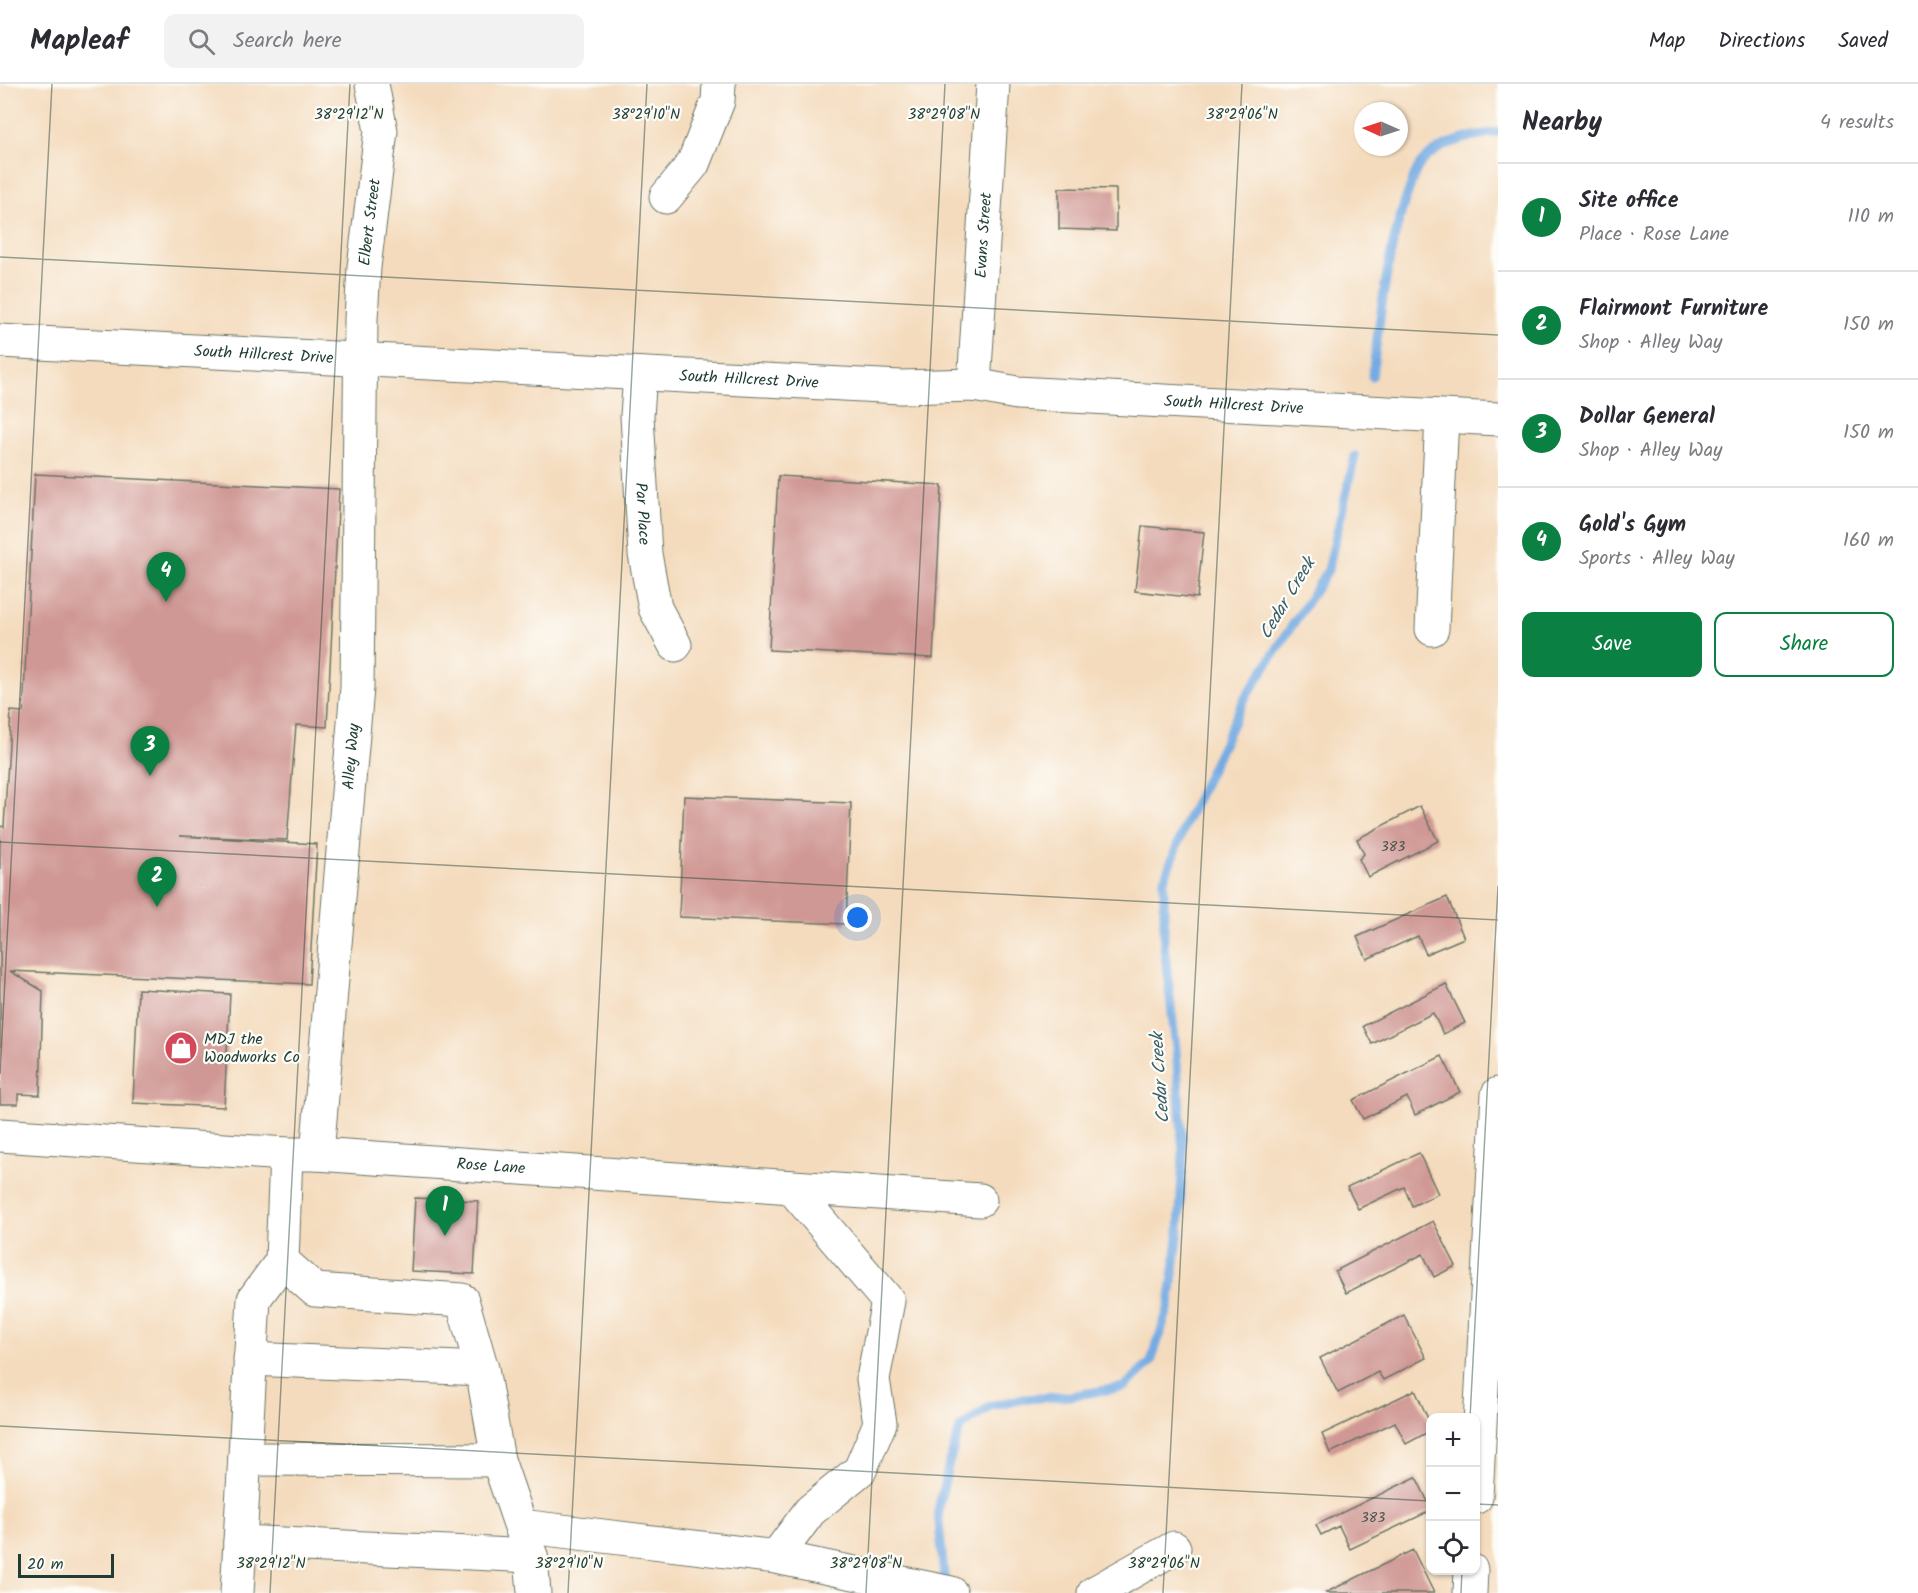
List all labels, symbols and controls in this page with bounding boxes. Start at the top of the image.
search box [164,14,584,68]
text: Mapleaf [30,19,128,64]
text: Search here [233,24,342,59]
icon: search [185,25,218,58]
text: Map [1649,25,1685,58]
text: Directions [1718,25,1805,58]
text: Saved [1838,25,1888,58]
north arrow [1354,102,1408,156]
text: Nearby [1522,102,1602,144]
text: 38°29'12"N [314,103,384,127]
text: 38°29'10"N [612,103,680,127]
text: 38°29'08"N [908,103,980,127]
text: 38°29'06"N [1206,103,1278,127]
text: 4 results [1820,107,1894,139]
street label: Elbert Street [352,176,388,267]
text: Site office [1579,184,1678,219]
street label: Evans Street [968,191,999,279]
text: 1 [1538,201,1545,233]
text: 110 m [1848,201,1894,233]
text: Place · Rose Lane [1579,219,1729,251]
text: Flairmont Furniture [1579,292,1768,327]
text: 2 [1536,309,1547,341]
text: 150 m [1843,309,1894,341]
text: Shop · Alley Way [1579,327,1723,359]
street label: South Hillcrest Drive [193,338,334,371]
street label: South Hillcrest Drive [679,363,819,395]
street label: South Hillcrest Drive [1163,388,1304,421]
text: Dollar General [1579,400,1715,435]
text: 3 [1536,417,1547,449]
text: 150 m [1843,417,1894,449]
text: Shop · Alley Way [1579,435,1723,467]
street label: Par Place [628,482,657,546]
text: Gold's Gym [1579,508,1686,543]
text: 4 [1536,525,1547,557]
text: 160 m [1843,525,1894,557]
text: Sports · Alley Way [1579,543,1735,575]
water label: Cedar Creek [1252,550,1325,645]
pin: 4 [146,552,186,602]
button: Save [1522,612,1702,677]
button: Share [1714,612,1894,677]
street label: Alley Way [336,722,366,791]
pin: 3 [130,726,170,776]
house number: 383 [1381,836,1405,858]
pin: 2 [138,858,176,907]
your location [843,903,872,932]
place label: MDJ the Woodworks Co [204,1027,300,1070]
water label: Cedar Creek [1143,1029,1179,1124]
shop icon: MDJ the Woodworks Co [163,1030,199,1066]
street label: Rose Lane [456,1151,526,1181]
pin: 1 [426,1186,464,1236]
map controls [1426,1413,1480,1575]
button: + [1426,1413,1480,1467]
button: − [1426,1467,1480,1521]
house number: 383 [1361,1507,1385,1529]
button: locate [1426,1521,1480,1575]
scale bar [18,1551,114,1578]
text: 20 m [27,1552,63,1577]
text: 38°29'12"N [236,1552,306,1576]
text: 38°29'10"N [535,1552,603,1576]
text: 38°29'08"N [830,1552,902,1576]
text: 38°29'06"N [1128,1552,1200,1576]

